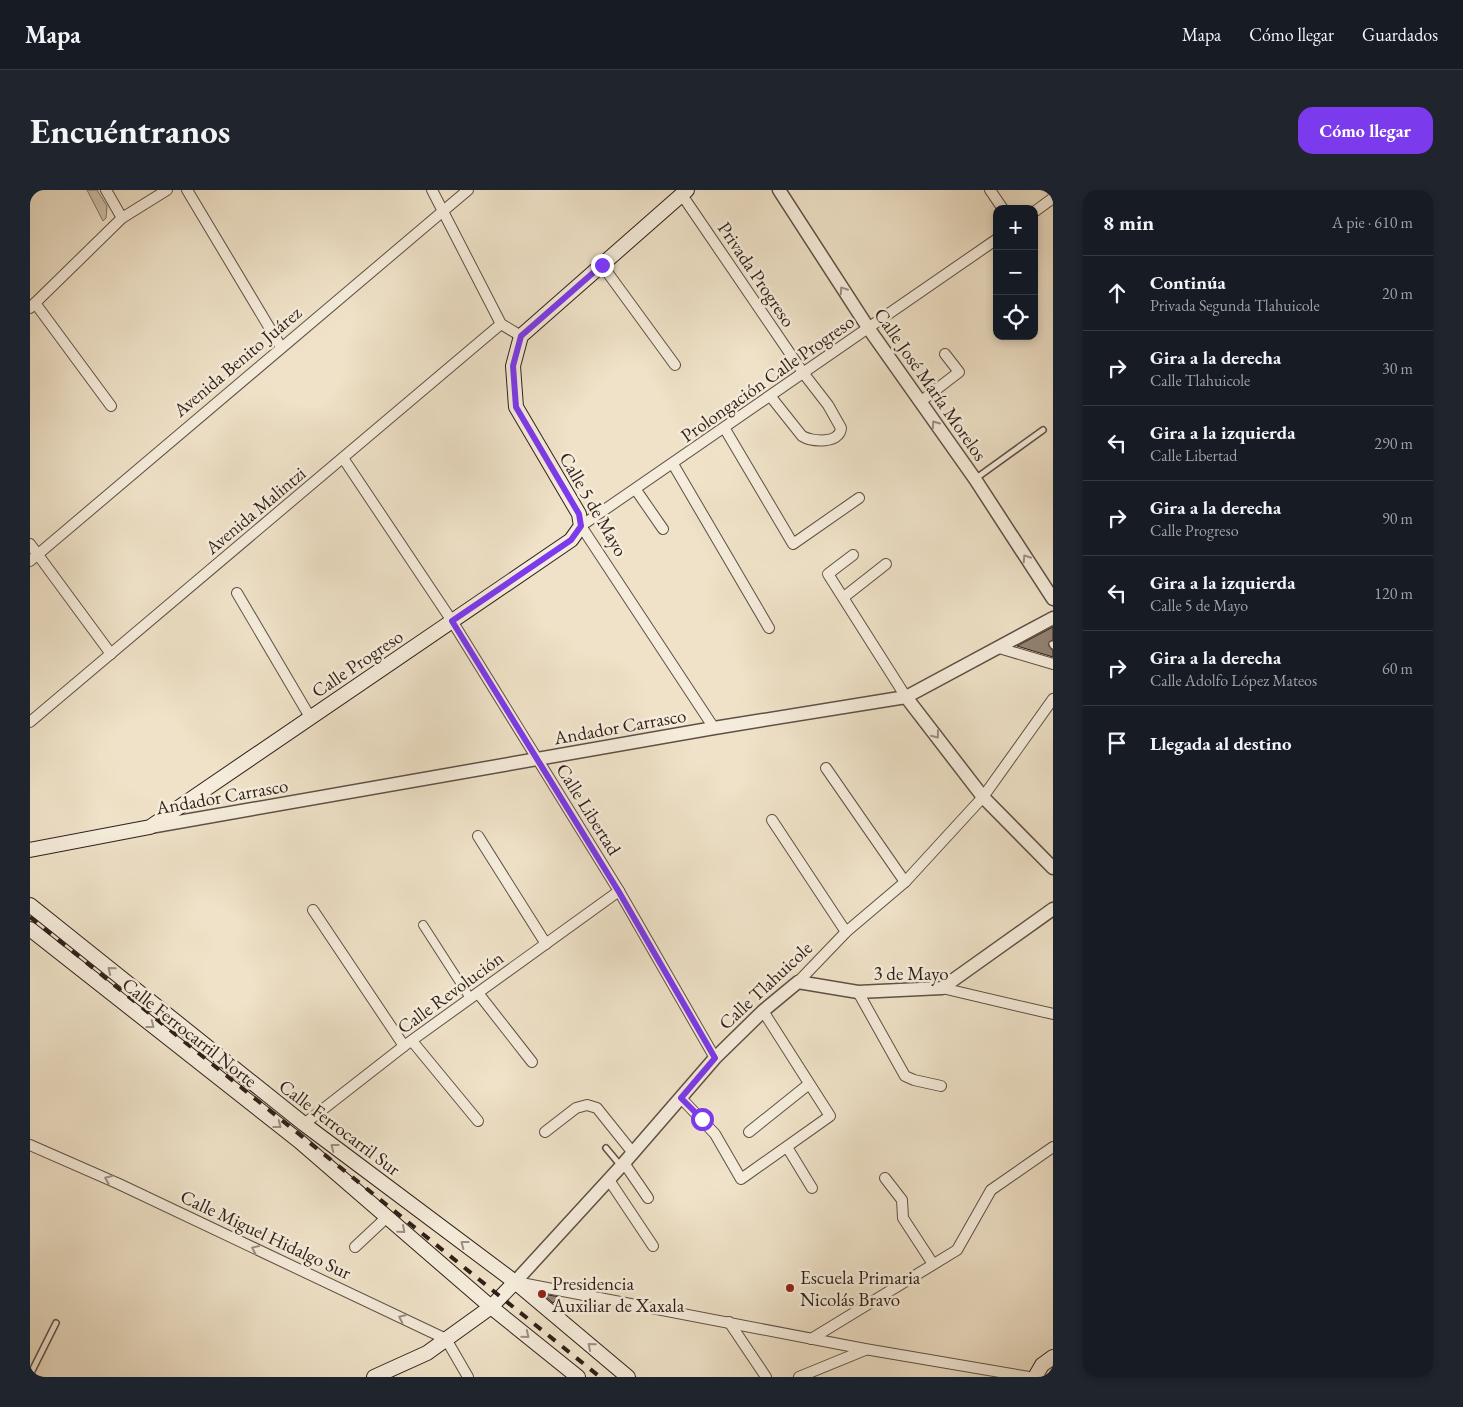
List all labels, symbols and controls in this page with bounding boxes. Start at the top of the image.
text: Mapa [25,19,81,50]
text: Mapa [1182,23,1221,46]
text: Cómo llegar [1249,23,1334,46]
text: Guardados [1362,23,1438,46]
button: Cómo llegar [1298,107,1433,154]
text: Encuéntranos [30,108,230,153]
map controls [993,205,1038,340]
button: + [993,205,1038,250]
text: 8 min [1103,209,1154,236]
text: A pie · 610 m [1332,212,1413,233]
street label: Privada Progreso [712,217,801,332]
button: − [993,250,1038,295]
route end [591,254,614,277]
text: Continúa [1150,270,1226,295]
icon: ahead [1103,279,1131,307]
text: 20 m [1382,283,1413,304]
one-way arrow [840,286,850,295]
button: locate [993,295,1038,340]
text: Privada Segunda Tlahuicole [1150,295,1320,316]
street label: Avenida Benito Juárez [167,300,307,423]
street label: Calle José María Morelos [868,303,993,466]
street label: Prolongación Calle Progreso [675,309,859,448]
text: Gira a la derecha [1150,345,1281,370]
icon: right [1103,354,1131,382]
text: 30 m [1382,358,1413,379]
text: Calle Tlahuicole [1150,370,1250,391]
one-way arrow [932,420,942,429]
text: Gira a la izquierda [1150,420,1296,445]
icon: left [1103,429,1131,457]
text: 290 m [1374,433,1413,454]
text: Calle Libertad [1150,445,1237,466]
street label: Calle 5 de Mayo [554,448,634,561]
street label: Avenida Malintzi [199,461,311,560]
text: Gira a la derecha [1150,495,1281,520]
icon: right [1103,504,1131,532]
text: 90 m [1382,508,1413,529]
text: Calle Progreso [1150,520,1239,541]
one-way arrow [1023,555,1033,564]
text: Gira a la izquierda [1150,570,1296,595]
icon: left [1103,579,1131,607]
text: 120 m [1374,583,1413,604]
text: Calle 5 de Mayo [1150,595,1248,616]
street label: Calle Progreso [307,624,408,703]
text: Gira a la derecha [1150,645,1281,670]
icon: right [1103,654,1131,682]
text: 60 m [1382,658,1413,679]
text: Calle Adolfo López Mateos [1150,670,1317,691]
street label: Andador Carrasco [551,703,688,751]
icon: arrive [1103,729,1131,757]
one-way arrow [930,730,939,739]
text: Llegada al destino [1150,731,1292,756]
street label: Calle Libertad [550,759,627,860]
street label: Andador Carrasco [153,773,290,821]
street label: Calle Tlahuicole [713,936,817,1035]
street label: Calle Revolución [392,945,509,1039]
street label: 3 de Mayo [873,961,949,986]
one-way arrow [107,966,116,975]
street label: Calle Ferrocarril Norte [117,972,262,1093]
one-way arrow [145,1019,154,1027]
street label: Calle Ferrocarril Sur [274,1073,406,1182]
route start [691,1108,714,1131]
one-way arrow [272,1120,281,1128]
one-way arrow [331,1144,340,1152]
one-way arrow [104,1175,113,1185]
street label: Calle Miguel Hidalgo Sur [176,1184,356,1285]
one-way arrow [397,1225,406,1234]
one-way arrow [460,1241,470,1250]
one-way arrow [251,1244,260,1255]
place label: Escuela Primaria Nicolás Bravo [800,1265,921,1312]
place label: Presidencia Auxiliar de Xaxala [551,1271,685,1318]
marker: Escuela Primaria Nicolás Bravo [784,1282,796,1294]
marker: Presidencia Auxiliar de Xaxala [536,1288,548,1300]
one-way arrow [398,1314,407,1325]
one-way arrow [521,1330,530,1339]
one-way arrow [587,1342,596,1351]

